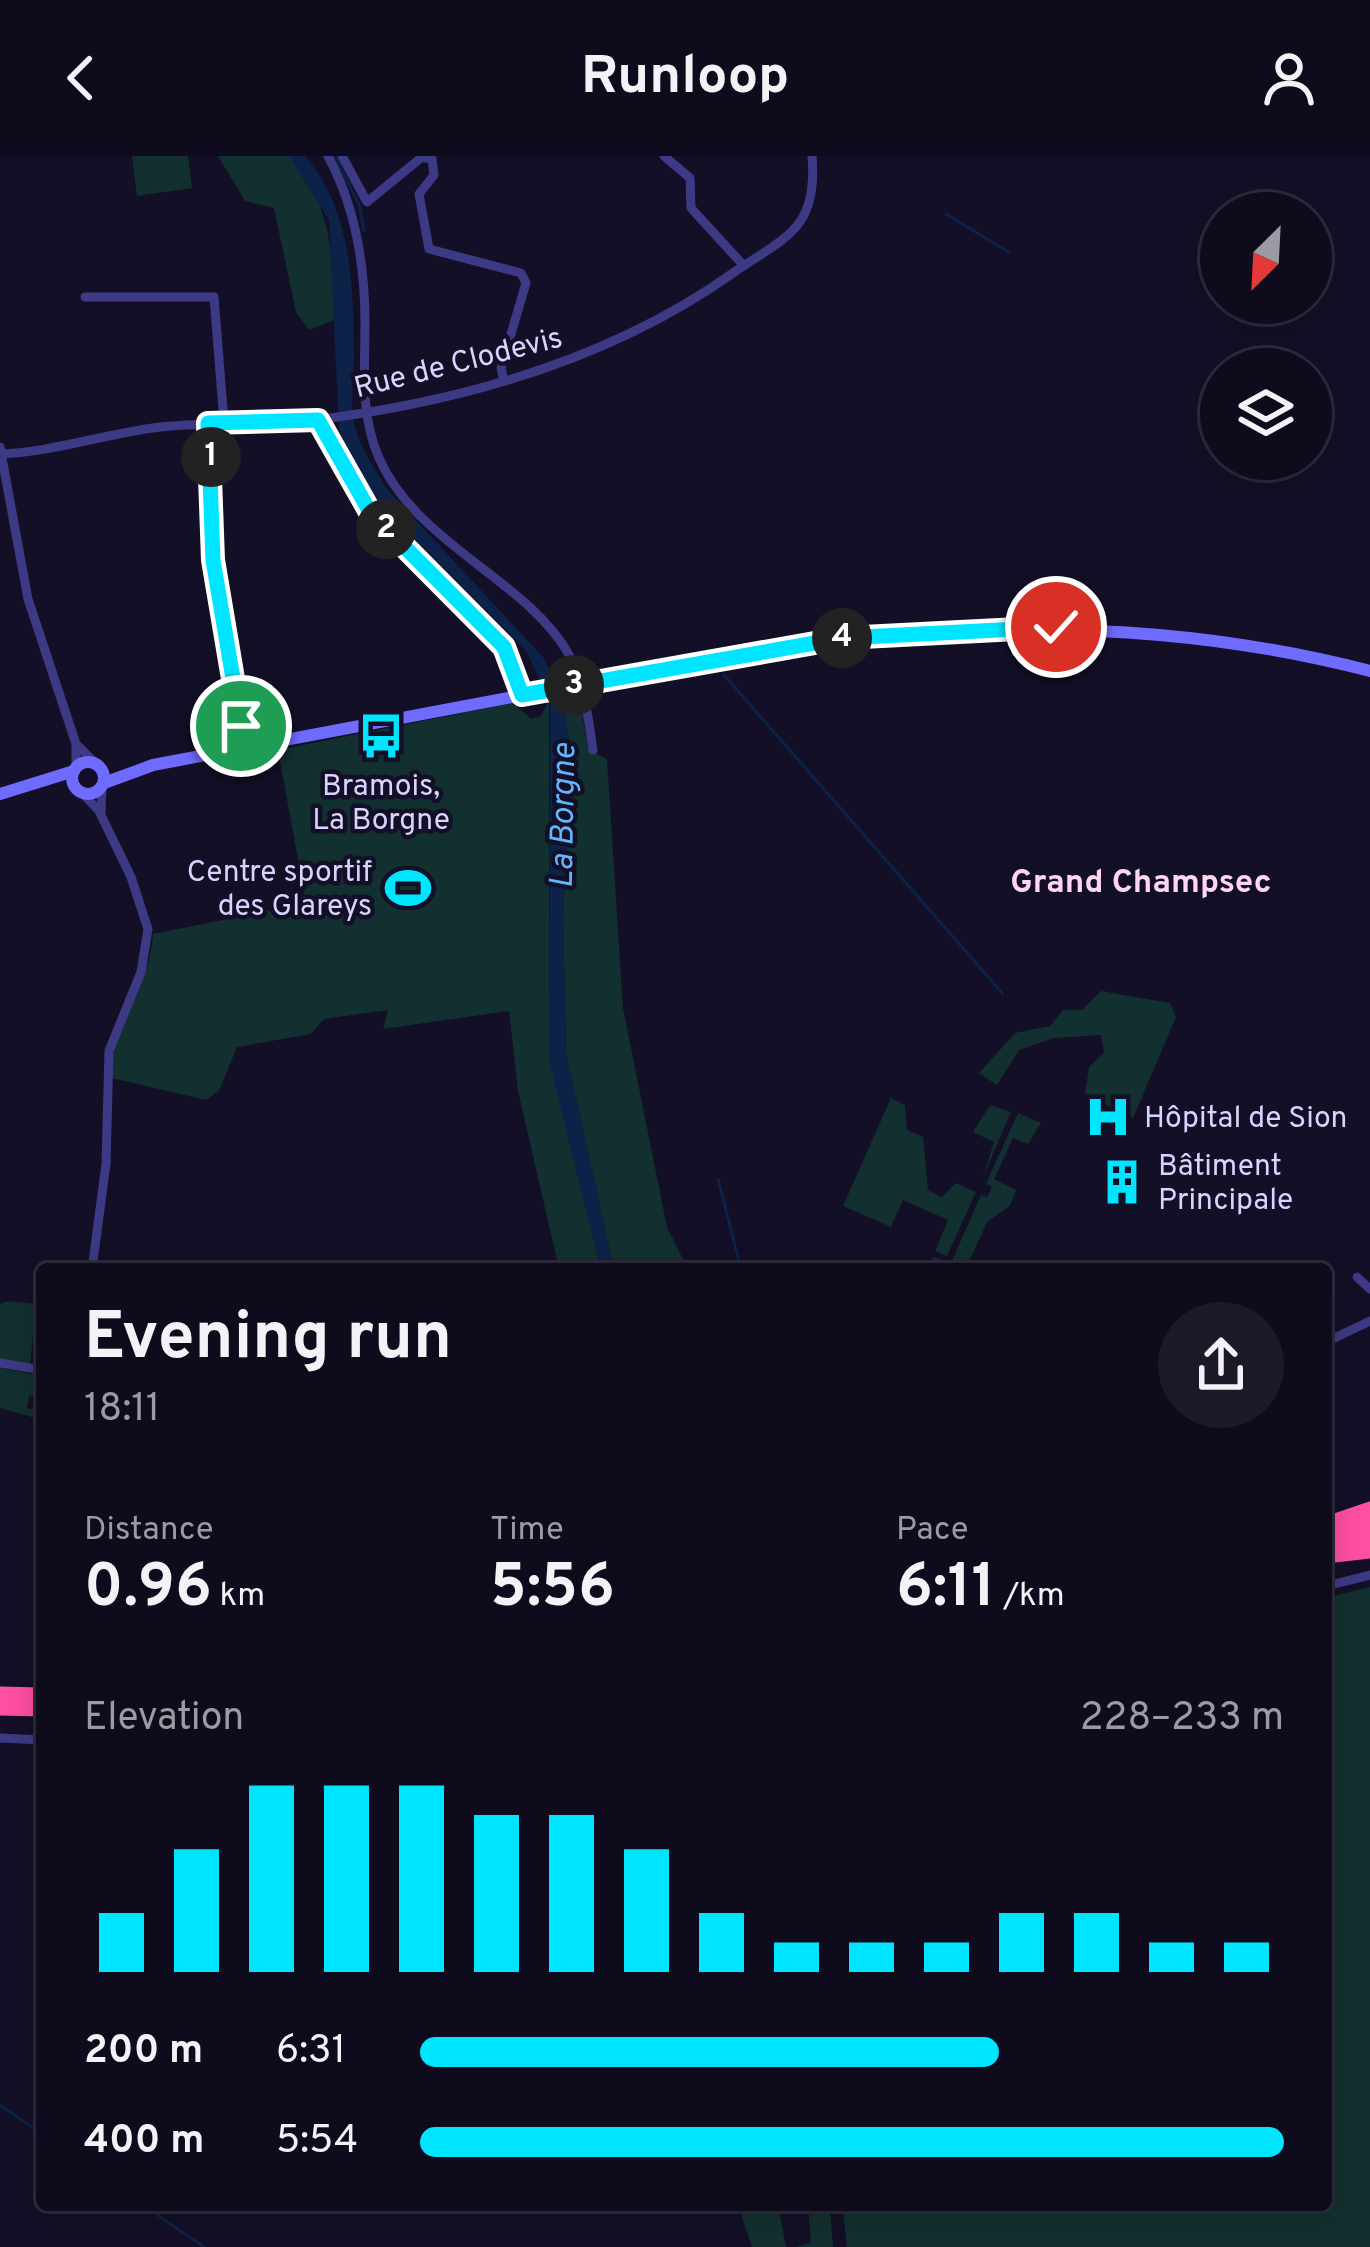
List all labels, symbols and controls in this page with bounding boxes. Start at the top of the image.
text: Runloop [581,44,789,113]
icon: back [48,45,114,111]
icon: person [1256,45,1322,111]
north arrow [1200,192,1332,324]
map controls [1200,192,1332,480]
street label: Rue de Clodevis [351,321,567,408]
button: layers [1200,348,1332,480]
pin: 1 [181,427,241,487]
text: 1 [204,436,218,478]
pin: 2 [356,499,416,559]
text: 2 [376,508,396,550]
pin [1005,576,1107,678]
icon: check [1023,594,1089,660]
pin: 4 [812,608,872,668]
text: 4 [831,617,853,659]
pin: 3 [544,655,604,715]
text: 3 [564,664,584,706]
pin [190,675,292,777]
icon: arrive [208,693,274,759]
bus stop icon: Bramois, La Borgne [356,711,406,761]
water label: La Borgne [543,742,587,889]
place label: Bramois, La Borgne [312,769,450,840]
place label: Centre sportif des Glareys [187,855,372,926]
sports icon: Centre sportif des Glareys [383,863,433,913]
district label: Grand Champsec [1010,863,1272,905]
hospital icon: Hôpital de Sion [1083,1092,1133,1142]
place label: Hôpital de Sion [1144,1101,1347,1138]
place label: Bâtiment Principale [1158,1149,1293,1220]
building icon: Bâtiment Principale [1097,1157,1147,1207]
text: Evening run [84,1299,452,1382]
button: share [1158,1302,1284,1428]
text: 18:11 [84,1386,160,1435]
text: Distance [84,1510,214,1552]
text: Time [490,1510,564,1552]
text: Pace [896,1510,969,1552]
text: 0.96 [84,1552,212,1628]
text: 5:56 [490,1552,615,1628]
text: 6:11 [896,1552,995,1628]
text: km [212,1576,265,1618]
text: /km [995,1576,1065,1618]
text: Elevation [84,1695,244,1744]
text: 228–233 m [1080,1695,1284,1744]
text: 200 m [84,2028,203,2077]
text: 6:31 [276,2028,346,2077]
text: 400 m [84,2118,204,2167]
text: 5:54 [276,2118,358,2167]

